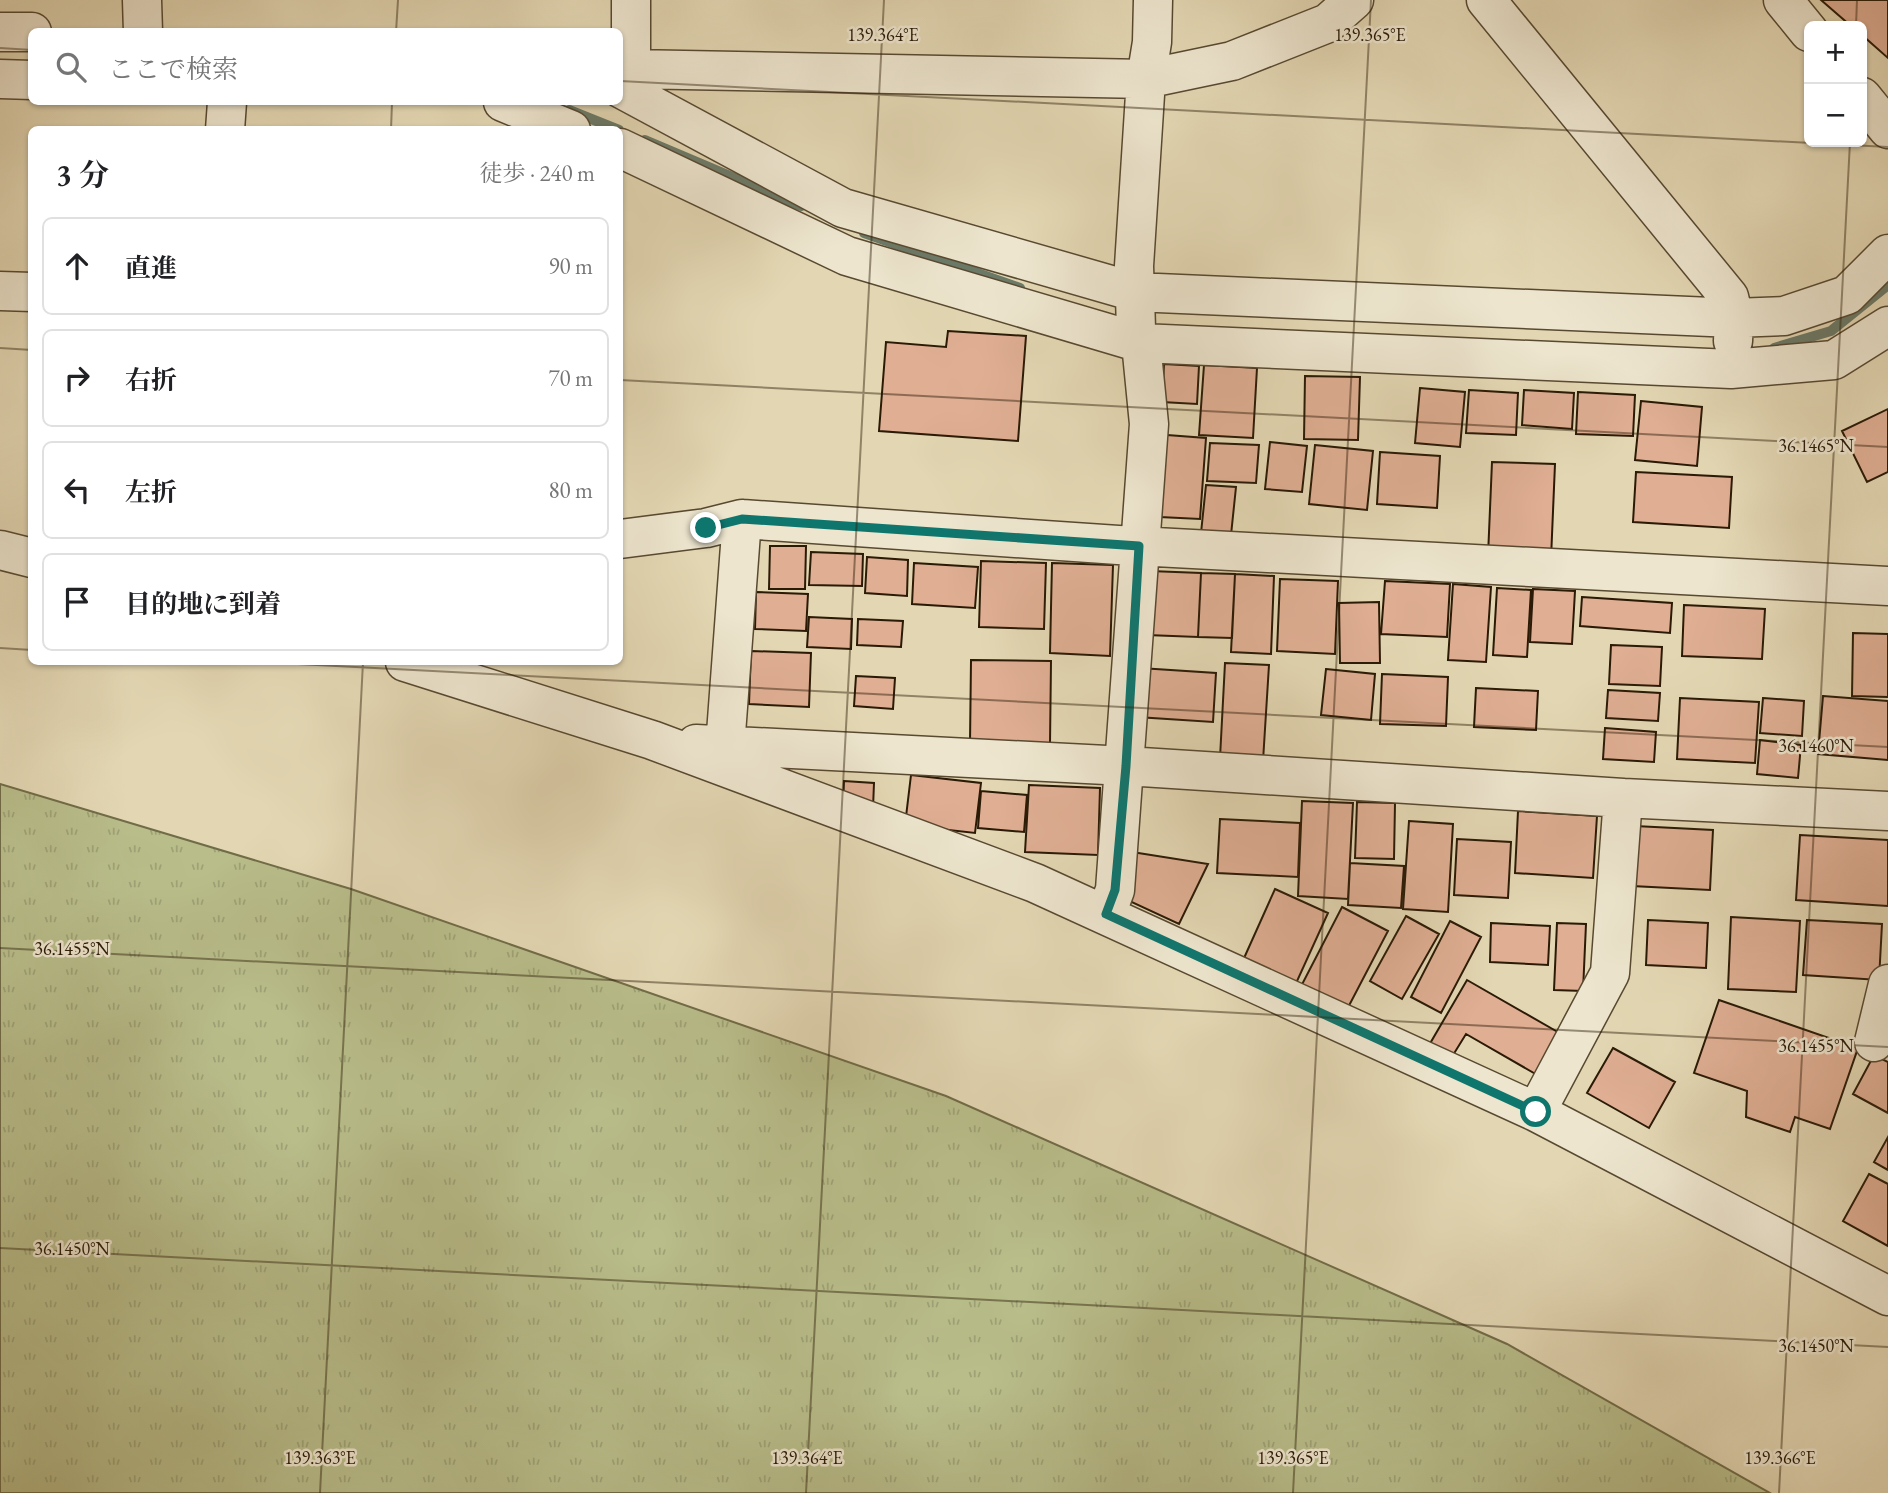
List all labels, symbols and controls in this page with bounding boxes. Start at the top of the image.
map controls [1804,21,1867,147]
button: + [1804,21,1867,84]
text: 139.364°E [847,23,919,46]
text: 139.365°E [1334,23,1406,46]
search box [28,28,623,105]
icon: search [52,48,90,86]
text: ここで検索 [108,52,238,86]
button: − [1804,84,1867,147]
text: 3 分 [56,155,109,194]
text: 徒歩 · 240 m [480,158,595,188]
icon: ahead [58,247,96,285]
text: 直進 [125,251,177,285]
text: 90 m [548,251,593,281]
icon: right [58,359,96,397]
text: 右折 [125,363,177,397]
text: 70 m [548,363,593,393]
text: 36.1465°N [1778,434,1854,457]
icon: left [58,471,96,509]
text: 左折 [125,475,177,509]
text: 80 m [548,475,593,505]
route end [690,512,721,543]
icon: arrive [58,583,96,621]
text: 目的地に到着 [125,587,281,621]
text: 36.1460°N [1778,734,1854,757]
text: 36.1455°N [34,937,110,960]
text: 36.1455°N [1778,1034,1854,1057]
route start [1520,1096,1551,1127]
text: 36.1450°N [34,1237,110,1260]
text: 36.1450°N [1778,1334,1854,1357]
text: 139.363°E [284,1446,356,1469]
text: 139.364°E [771,1446,843,1469]
text: 139.365°E [1257,1446,1329,1469]
text: 139.366°E [1744,1446,1816,1469]

